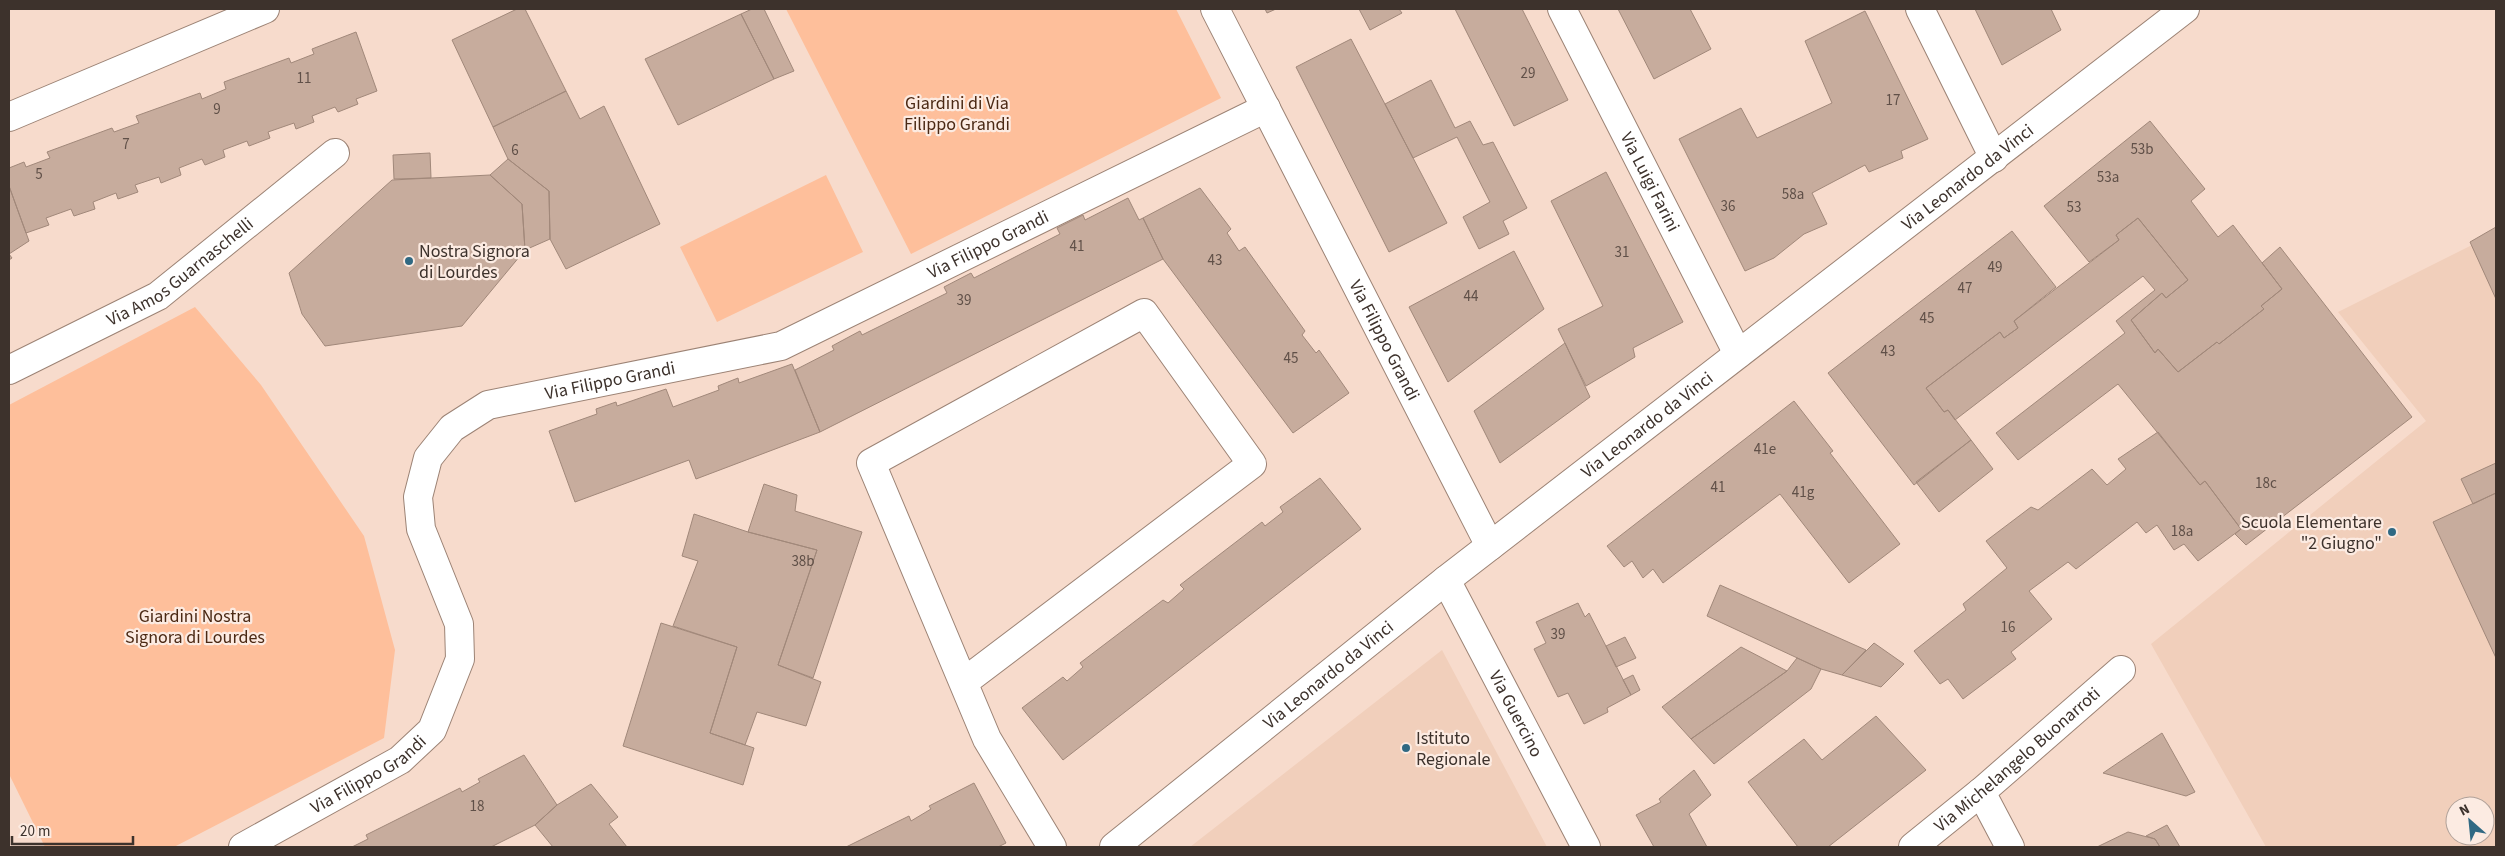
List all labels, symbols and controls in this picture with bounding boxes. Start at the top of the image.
house number: 29 [1521,63,1535,84]
house number: 11 [297,68,311,89]
house number: 17 [1886,90,1900,111]
park label: Giardini di Via Filippo Grandi [904,91,1010,137]
house number: 9 [213,99,221,120]
street label: Via Leonardo da Vinci [1896,118,2039,237]
street label: Via Luigi Farini [1614,128,1686,236]
house number: 7 [122,134,130,155]
house number: 53b [2130,139,2154,160]
house number: 6 [511,140,519,161]
house number: 5 [35,164,43,185]
house number: 53a [2097,167,2119,188]
house number: 58a [1782,184,1804,205]
house number: 36 [1721,196,1735,217]
house number: 53 [2067,197,2081,218]
street label: Via Filippo Grandi [923,204,1053,285]
street label: Via Amos Guarnaschelli [102,212,259,333]
house number: 41 [1070,236,1084,257]
place label: Nostra Signora di Lourdes [419,239,530,285]
house number: 31 [1615,242,1629,263]
house number: 43 [1208,250,1222,271]
marker: Nostra Signora di Lourdes [403,255,415,267]
house number: 49 [1988,257,2002,278]
street label: Via Filippo Grandi [1343,276,1425,405]
house number: 47 [1958,278,1972,299]
house number: 44 [1464,286,1479,307]
house number: 39 [957,290,971,311]
house number: 45 [1920,308,1934,329]
house number: 43 [1881,341,1895,362]
house number: 45 [1284,348,1298,369]
street label: Via Filippo Grandi [543,356,677,406]
street label: Via Leonardo da Vinci [1576,366,1719,484]
house number: 41e [1754,439,1776,460]
house number: 18c [2255,473,2277,494]
house number: 41 [1711,477,1725,498]
house number: 41g [1792,482,1815,503]
place label: Scuola Elementare "2 Giugno" [2241,510,2382,556]
house number: 18a [2171,521,2193,542]
marker: Scuola Elementare "2 Giugno" [2386,526,2398,538]
house number: 38b [791,551,815,572]
park label: Giardini Nostra Signora di Lourdes [125,604,265,650]
street label: Via Leonardo da Vinci [1258,615,1399,735]
house number: 16 [2001,617,2015,638]
house number: 39 [1551,624,1565,645]
street label: Via Guercino [1483,666,1549,762]
street label: Via Michelangelo Buonarroti [1929,682,2106,838]
place label: Istituto Regionale [1416,726,1491,772]
street label: Via Filippo Grandi [306,730,432,820]
marker: Istituto Regionale [1400,742,1412,754]
house number: 18 [470,796,484,817]
north arrow [2445,796,2495,846]
text: N [2456,799,2473,821]
scale bar [12,814,134,846]
text: 20 m [20,821,50,842]

